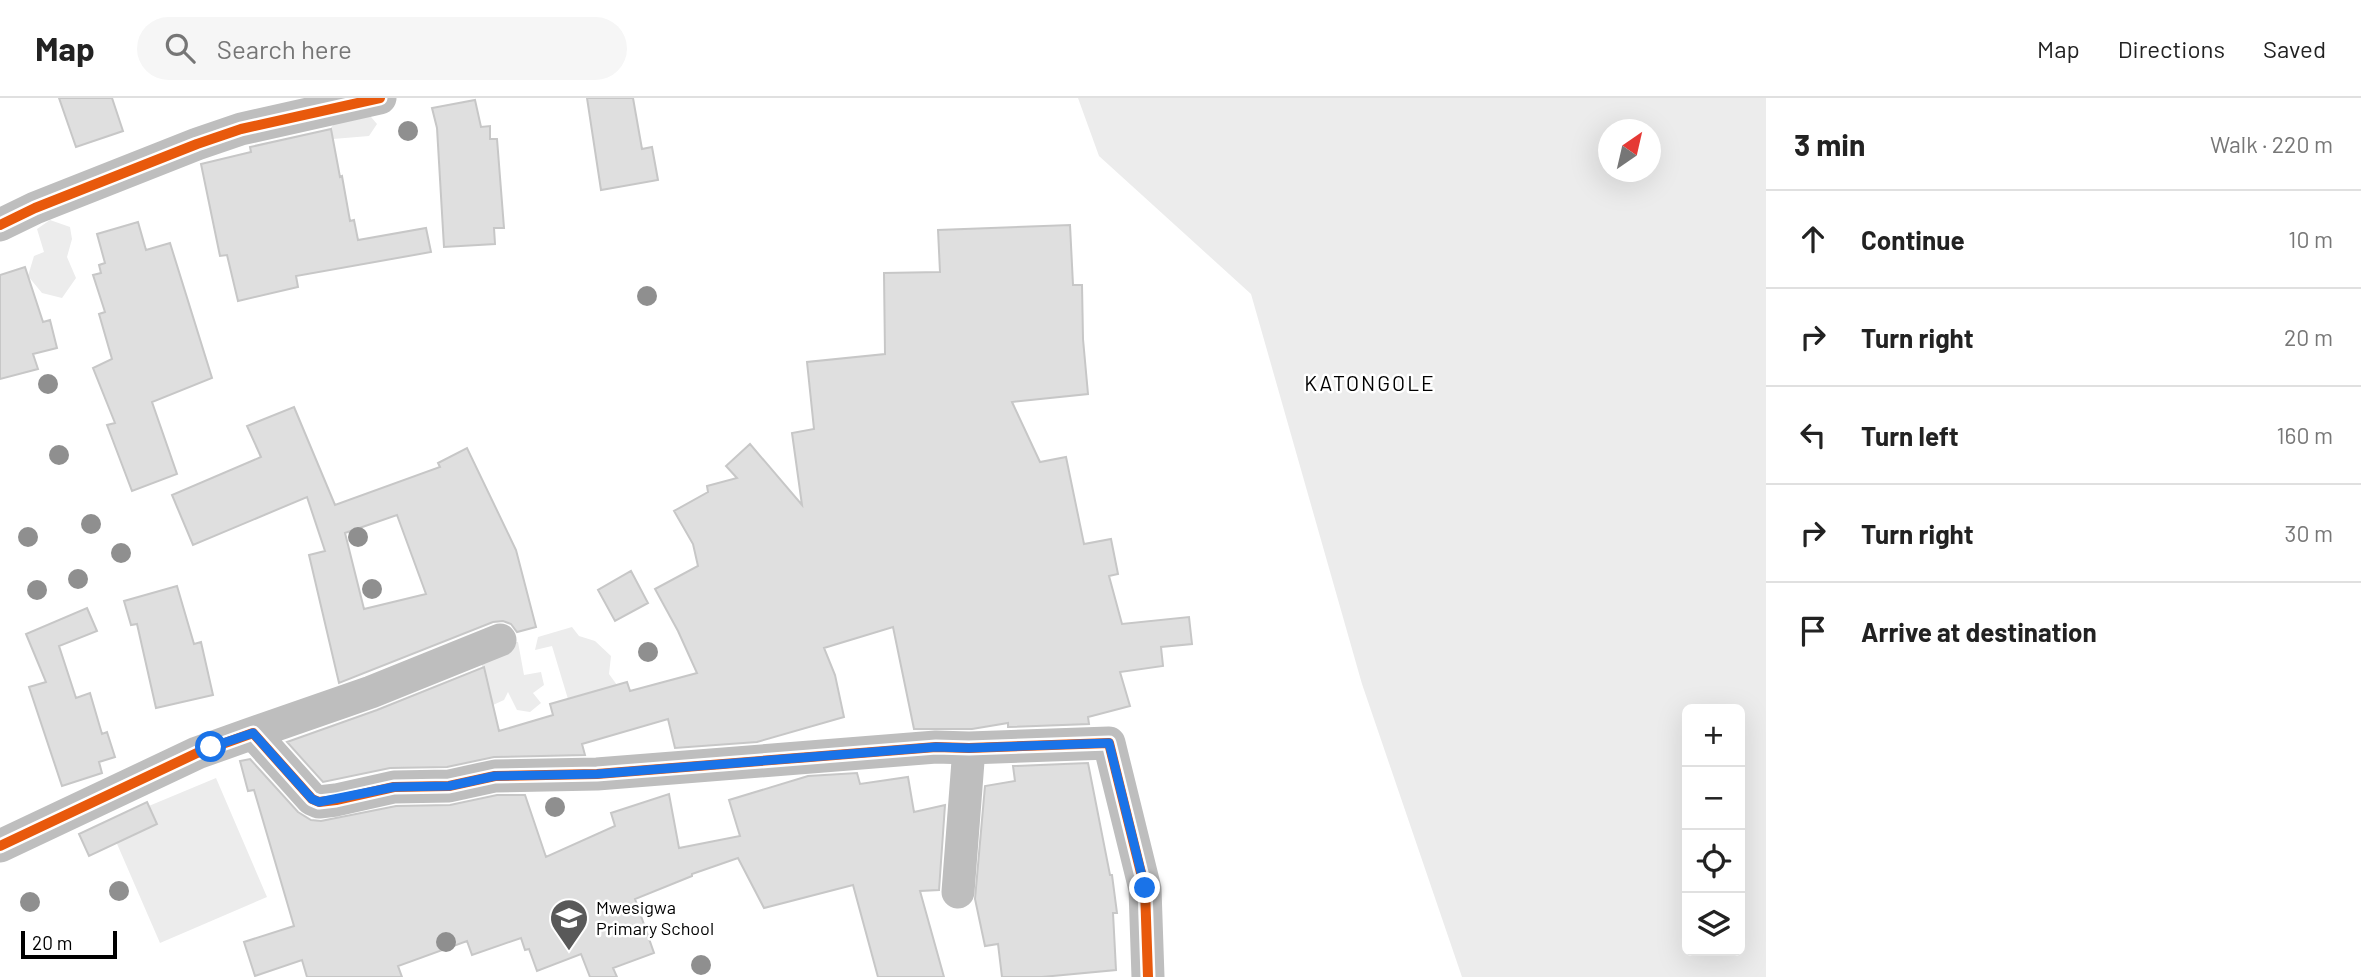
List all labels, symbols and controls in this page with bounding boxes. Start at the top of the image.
search box [137,17,627,80]
text: Map [35,28,95,68]
icon: search [161,29,199,67]
text: Search here [217,33,352,64]
text: Map [2037,34,2080,63]
text: Directions [2118,34,2225,63]
text: Saved [2263,34,2326,63]
north arrow [1598,119,1661,182]
text: 3 min [1794,126,1865,162]
text: Walk · 220 m [2210,130,2333,158]
icon: ahead [1794,220,1832,258]
text: Continue [1861,224,1965,255]
text: 10 m [2288,225,2333,253]
icon: right [1794,318,1832,356]
text: Turn right [1861,322,1974,353]
text: 20 m [2284,323,2333,351]
district label: KATONGOLE [1304,370,1436,395]
icon: left [1794,416,1832,454]
text: Turn left [1861,420,1959,451]
text: 160 m [2276,421,2333,449]
icon: right [1794,514,1832,552]
text: Turn right [1861,518,1974,549]
text: 30 m [2285,519,2333,547]
icon: arrive [1794,612,1832,650]
text: Arrive at destination [1861,616,2097,647]
map controls [1682,704,1745,956]
button: + [1682,704,1745,767]
route start [195,731,226,762]
button: − [1682,767,1745,830]
button: locate [1682,830,1745,893]
route end [1129,872,1160,903]
button: layers [1682,893,1745,956]
place label: Mwesigwa Primary School [596,896,714,939]
school or university icon: Mwesigwa Primary School [548,897,590,952]
scale bar [21,928,117,960]
text: 20 m [32,931,72,954]

